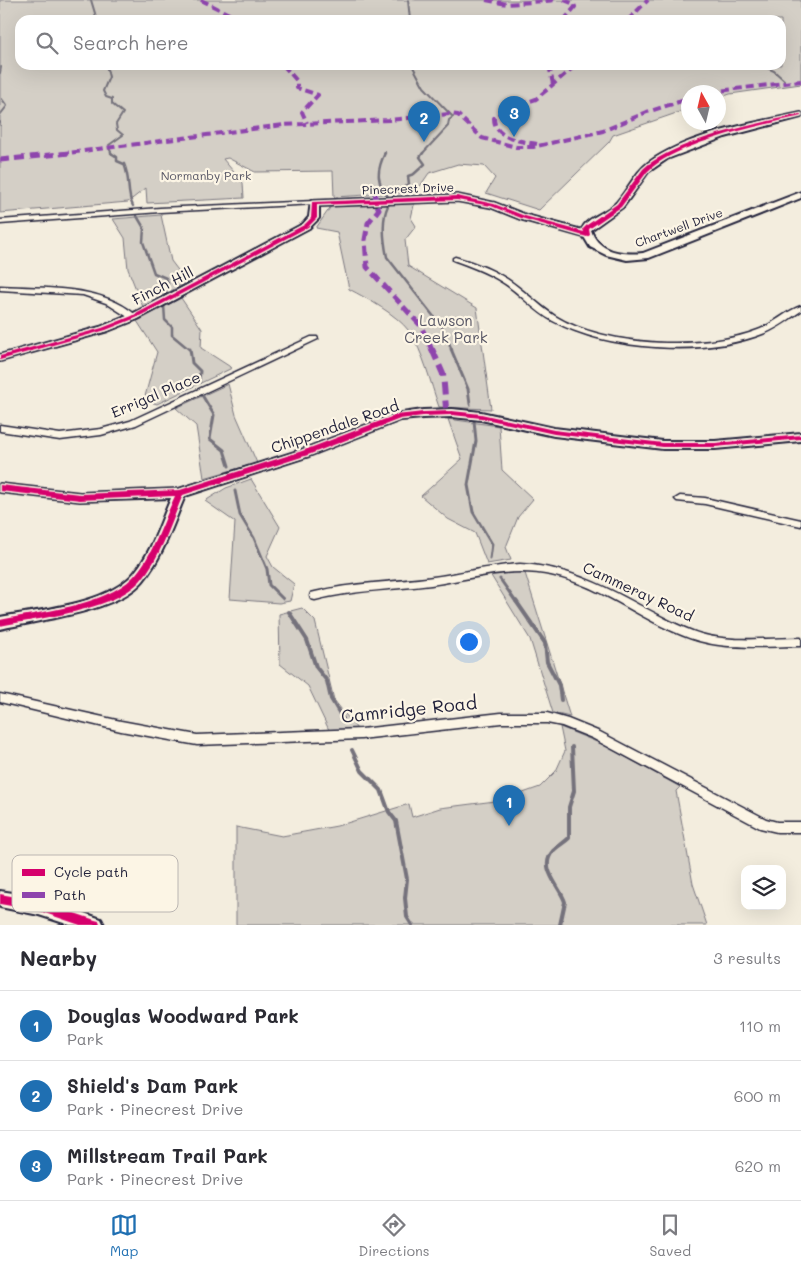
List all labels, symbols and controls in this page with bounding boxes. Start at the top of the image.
search box [15,15,786,70]
icon: search [33,29,61,57]
text: Search here [73,30,189,55]
north arrow [681,85,726,130]
pin: 3 [498,96,530,137]
pin: 2 [408,101,440,142]
park label: Normanby Park [161,167,251,183]
street label: Pinecrest Drive [362,178,454,198]
street label: Chartwell Drive [632,204,725,250]
street label: Finch Hill [129,261,197,309]
park label: Lawson Creek Park [404,310,488,347]
street label: Errigal Place [108,366,203,422]
street label: Chippendale Road [268,395,401,457]
street label: Cammeray Road [580,557,697,626]
your location [456,629,482,655]
street label: Camridge Road [340,690,478,728]
pin: 1 [493,785,525,826]
legend [12,855,178,912]
text: Cycle path [54,862,128,881]
map controls [741,865,786,910]
button: layers [741,865,786,910]
text: Path [54,885,85,904]
text: Nearby [20,944,97,971]
text: 3 results [713,947,781,968]
text: Douglas Woodward Park [67,1003,299,1028]
text: 1 [32,1015,40,1036]
text: 110 m [739,1015,781,1036]
text: Park [67,1028,103,1049]
text: Shield's Dam Park [67,1073,238,1098]
text: 2 [32,1085,40,1106]
text: 600 m [734,1085,781,1106]
text: Park · Pinecrest Drive [67,1098,244,1119]
text: Millstream Trail Park [67,1143,268,1168]
text: 3 [31,1155,41,1176]
text: 620 m [735,1155,781,1176]
text: Park · Pinecrest Drive [67,1168,244,1189]
tab: Map [110,1211,138,1260]
tab: Directions [358,1211,430,1260]
tab: Saved [649,1211,691,1260]

